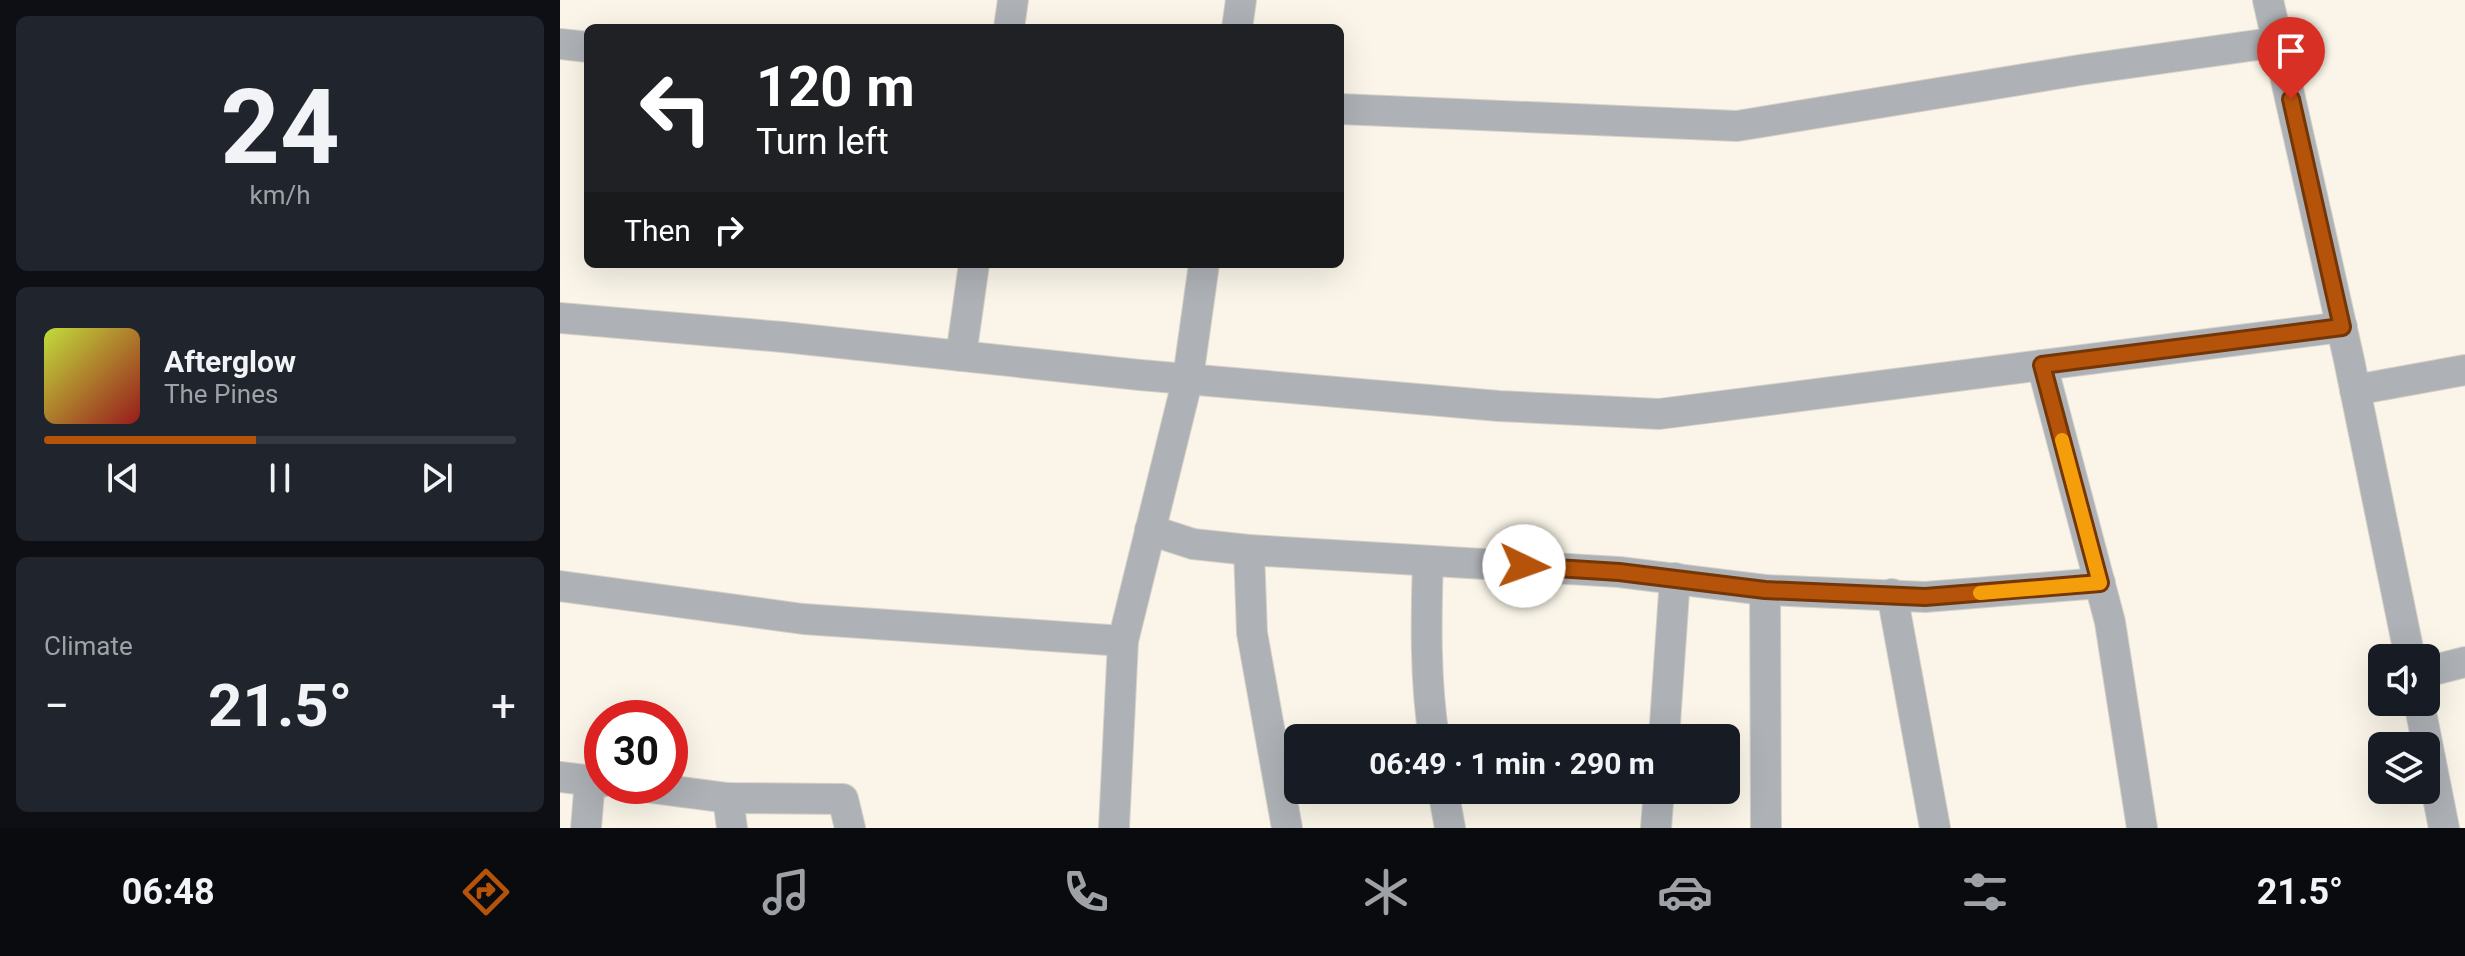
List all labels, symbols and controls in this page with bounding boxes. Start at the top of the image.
pin [2257,17,2325,99]
icon: arrive [2269,29,2313,73]
text: 120 m [756,54,915,120]
icon: left [624,56,728,160]
text: 24 [220,67,340,188]
text: Turn left [756,121,889,163]
text: km/h [249,180,311,210]
icon: right [707,208,751,252]
text: Then [624,213,691,248]
text: Afterglow [164,344,296,379]
text: The Pines [164,379,278,409]
icon: previous [101,456,145,500]
icon: pause [258,456,302,500]
icon: next [415,456,459,500]
position arrow [1482,524,1566,608]
text: Climate [44,631,133,661]
map controls [2368,644,2440,804]
button: sound [2368,644,2440,716]
text: 21.5° [208,670,352,741]
text: − [44,680,69,732]
text: + [491,680,516,732]
speed limit sign: 30 [584,700,688,804]
button: layers [2368,732,2440,804]
text: 06:49 · 1 min · 290 m [1369,746,1655,781]
icon: directions [458,864,514,920]
icon: music [758,864,814,920]
icon: phone [1058,864,1114,920]
icon: climate [1358,864,1414,920]
icon: car [1657,864,1713,920]
icon: filters [1957,864,2013,920]
text: 06:48 [122,871,215,913]
text: 21.5° [2257,871,2343,913]

